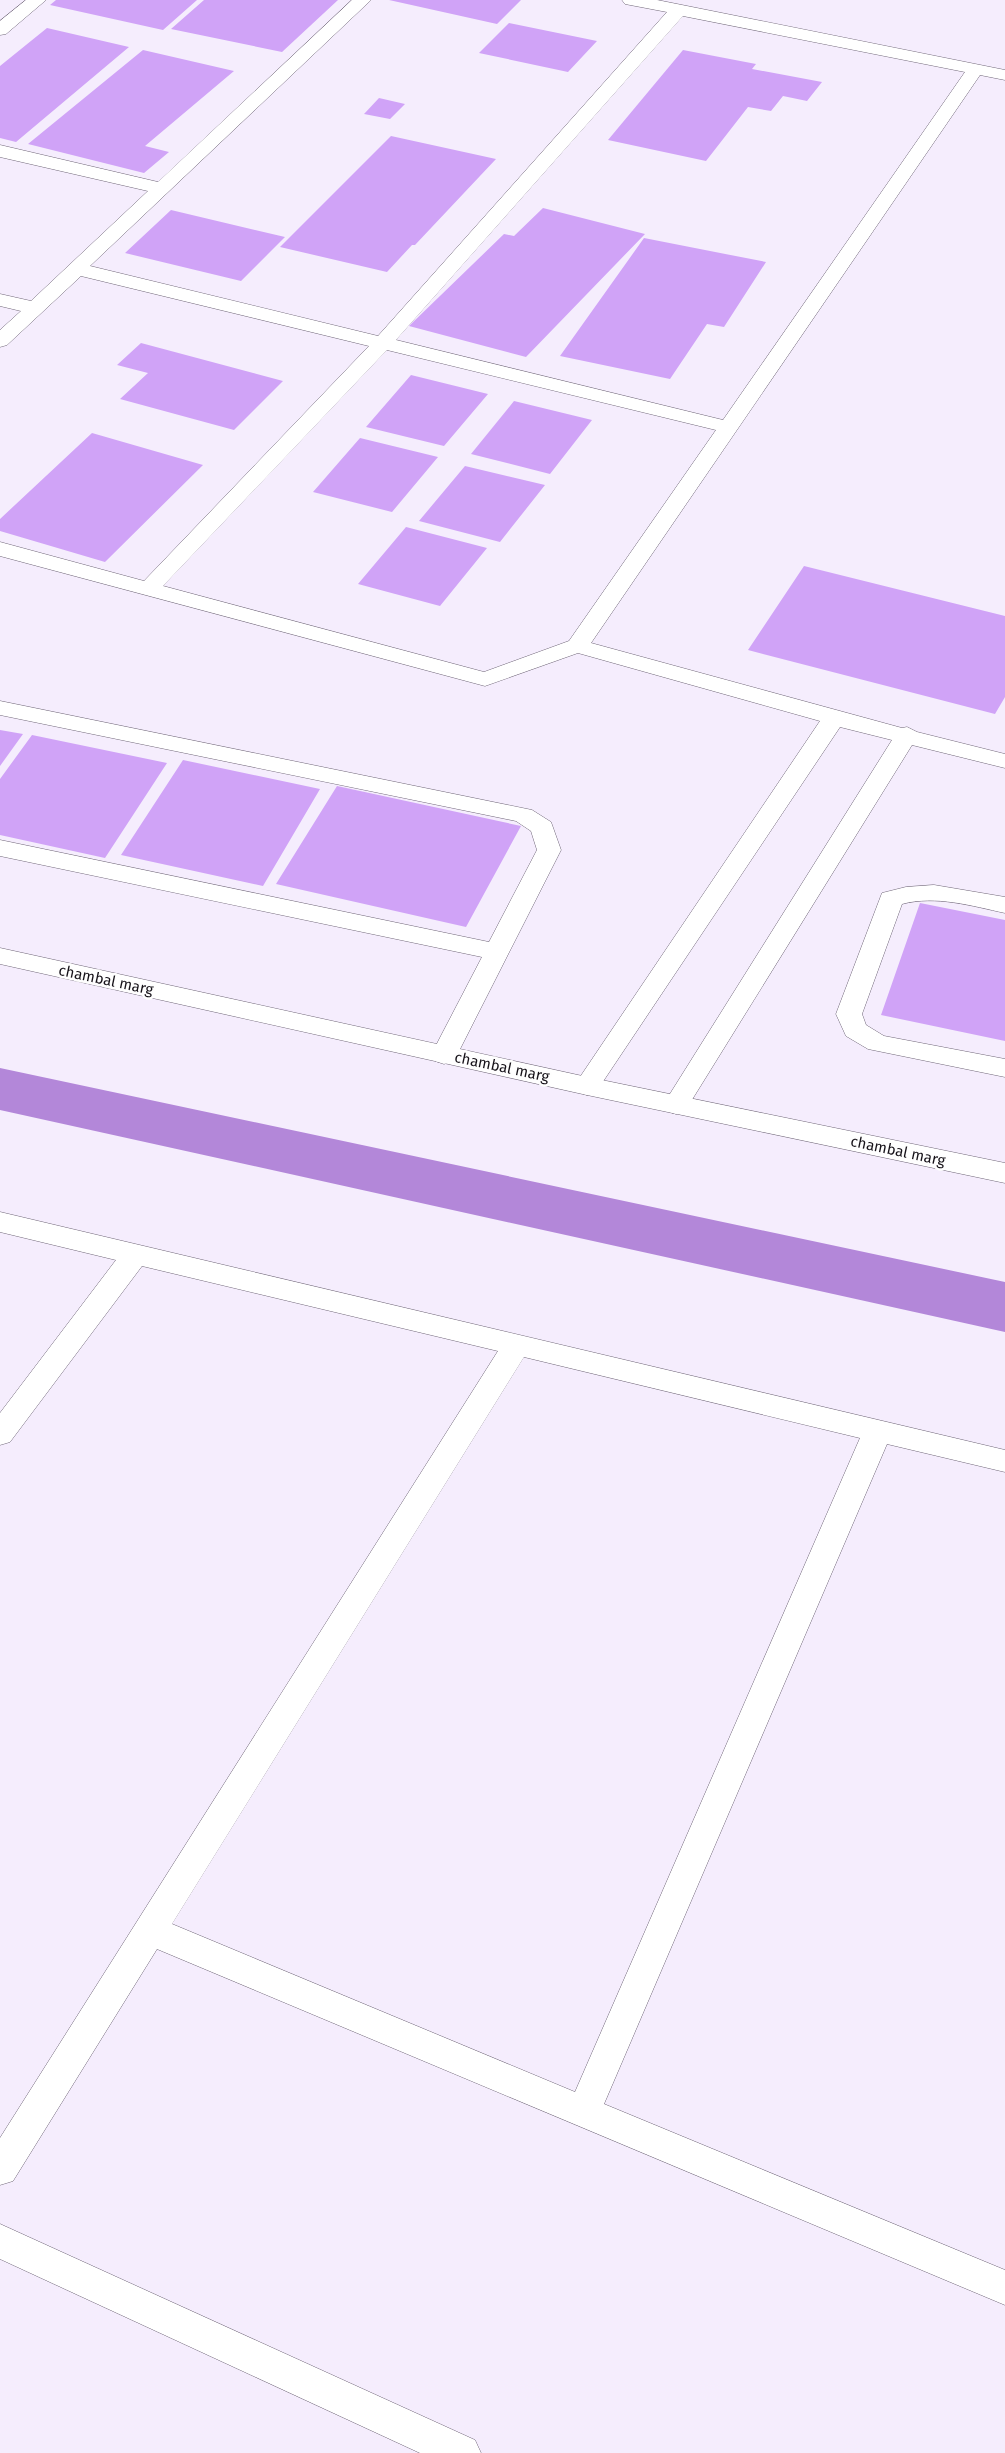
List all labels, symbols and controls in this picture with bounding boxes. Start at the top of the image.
street label: chambal marg [57,961,155,999]
street label: chambal marg [453,1048,551,1086]
street label: chambal marg [849,1132,947,1170]

